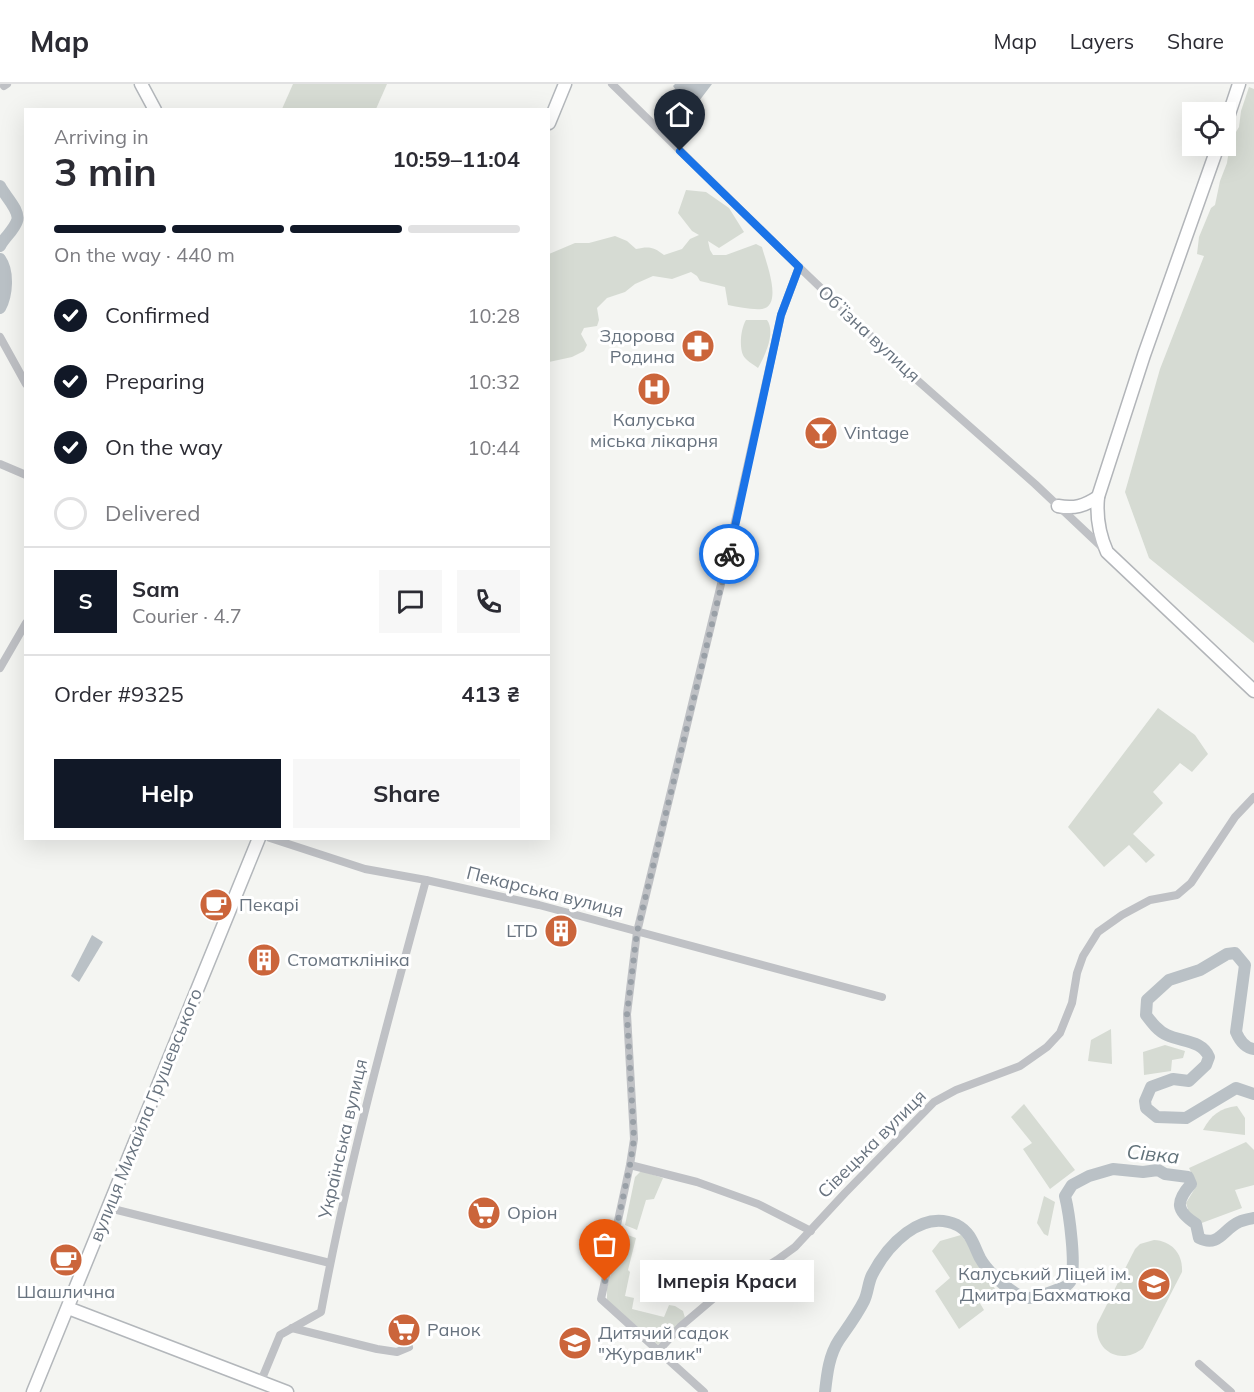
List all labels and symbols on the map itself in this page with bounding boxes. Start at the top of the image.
pin [654,89,705,151]
street label: Обʼїзна вулиця [813,280,925,387]
place label: Здорова Родина [599,324,675,368]
pharmacy icon: Здорова Родина [680,328,716,364]
hospital icon: Калуська міська лікарня [636,371,672,407]
place label: Калуська міська лікарня [590,408,718,452]
bar icon: Vintage [803,415,839,451]
place label: Vintage [844,421,909,444]
courier [699,524,759,584]
street label: Пекарська вулиця [464,861,626,922]
cafe icon: Пекарі [198,887,234,923]
place label: Пекарі [239,893,299,916]
building icon: LTD [543,913,579,949]
place label: LTD [506,919,538,942]
building icon: Стоматклініка [246,942,282,978]
place label: Стоматклініка [287,948,410,971]
street label: вулиця Михайла Грушевського [84,985,207,1245]
street label: Українська вулиця [313,1057,372,1222]
street label: Сівецька вулиця [812,1084,931,1203]
water label: Сівка [1126,1138,1181,1169]
supermarket icon: Оріон [466,1195,502,1231]
place label: Оріон [507,1201,558,1224]
pin [579,1219,630,1281]
cafe icon: Шашлична [48,1242,84,1278]
callout: Імперія Краси [641,1260,815,1302]
place label: Калуський Ліцей ім. Дмитра Бахматюка [958,1262,1131,1306]
school or university icon: Калуський Ліцей ім. Дмитра Бахматюка [1136,1266,1172,1302]
place label: Шашлична [17,1280,115,1303]
supermarket icon: Ранок [386,1312,422,1348]
place label: Ранок [427,1318,481,1341]
place label: Дитячий садок "Журавлик" [598,1321,729,1365]
school or university icon: Дитячий садок "Журавлик" [557,1325,593,1361]

